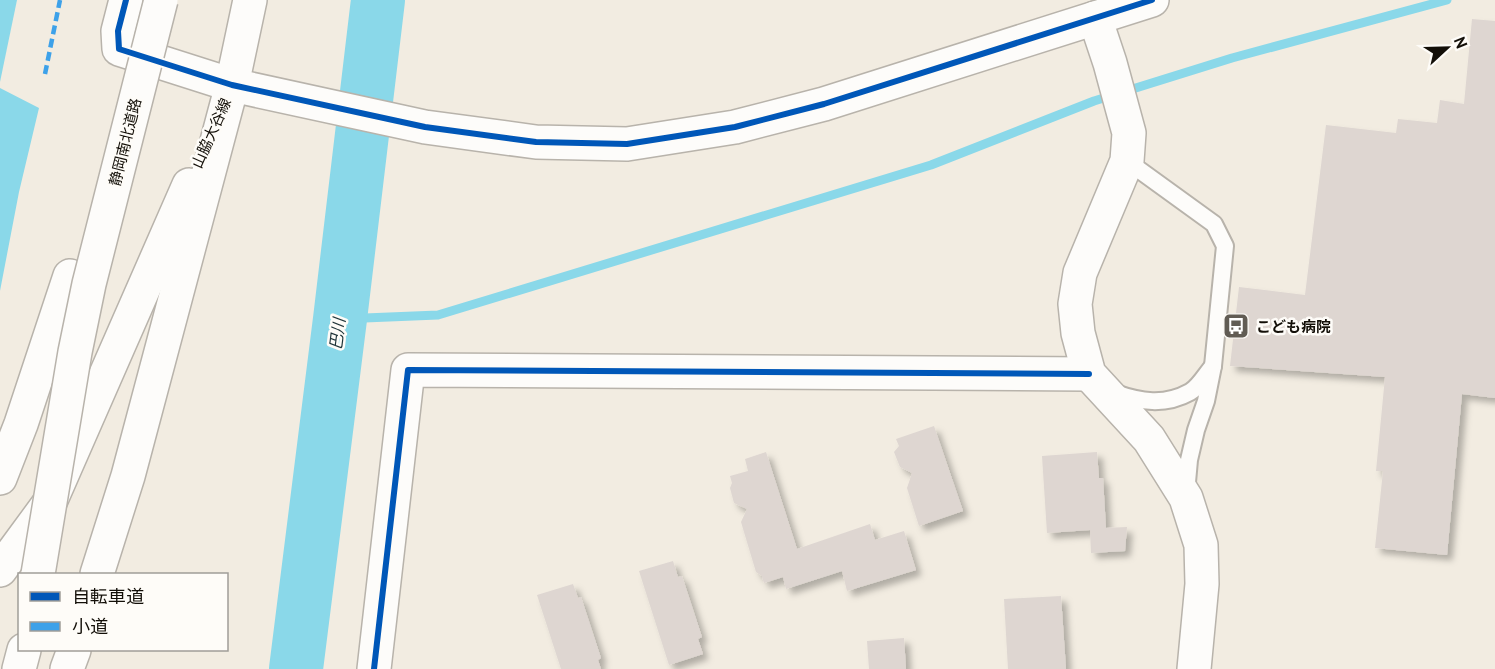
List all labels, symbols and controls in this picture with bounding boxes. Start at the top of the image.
north arrow [1417,18,1477,78]
text: N [1450,34,1472,51]
street label: 山脇大谷線 [187,95,235,171]
street label: 静岡南北道路 [105,96,145,188]
bus stop icon: こども病院 [1221,311,1251,341]
water label: 巴川 [325,315,349,351]
place label: こども病院 [1256,317,1331,336]
legend [18,573,228,651]
text: 自転車道 [72,585,144,608]
text: 小道 [72,615,108,638]

